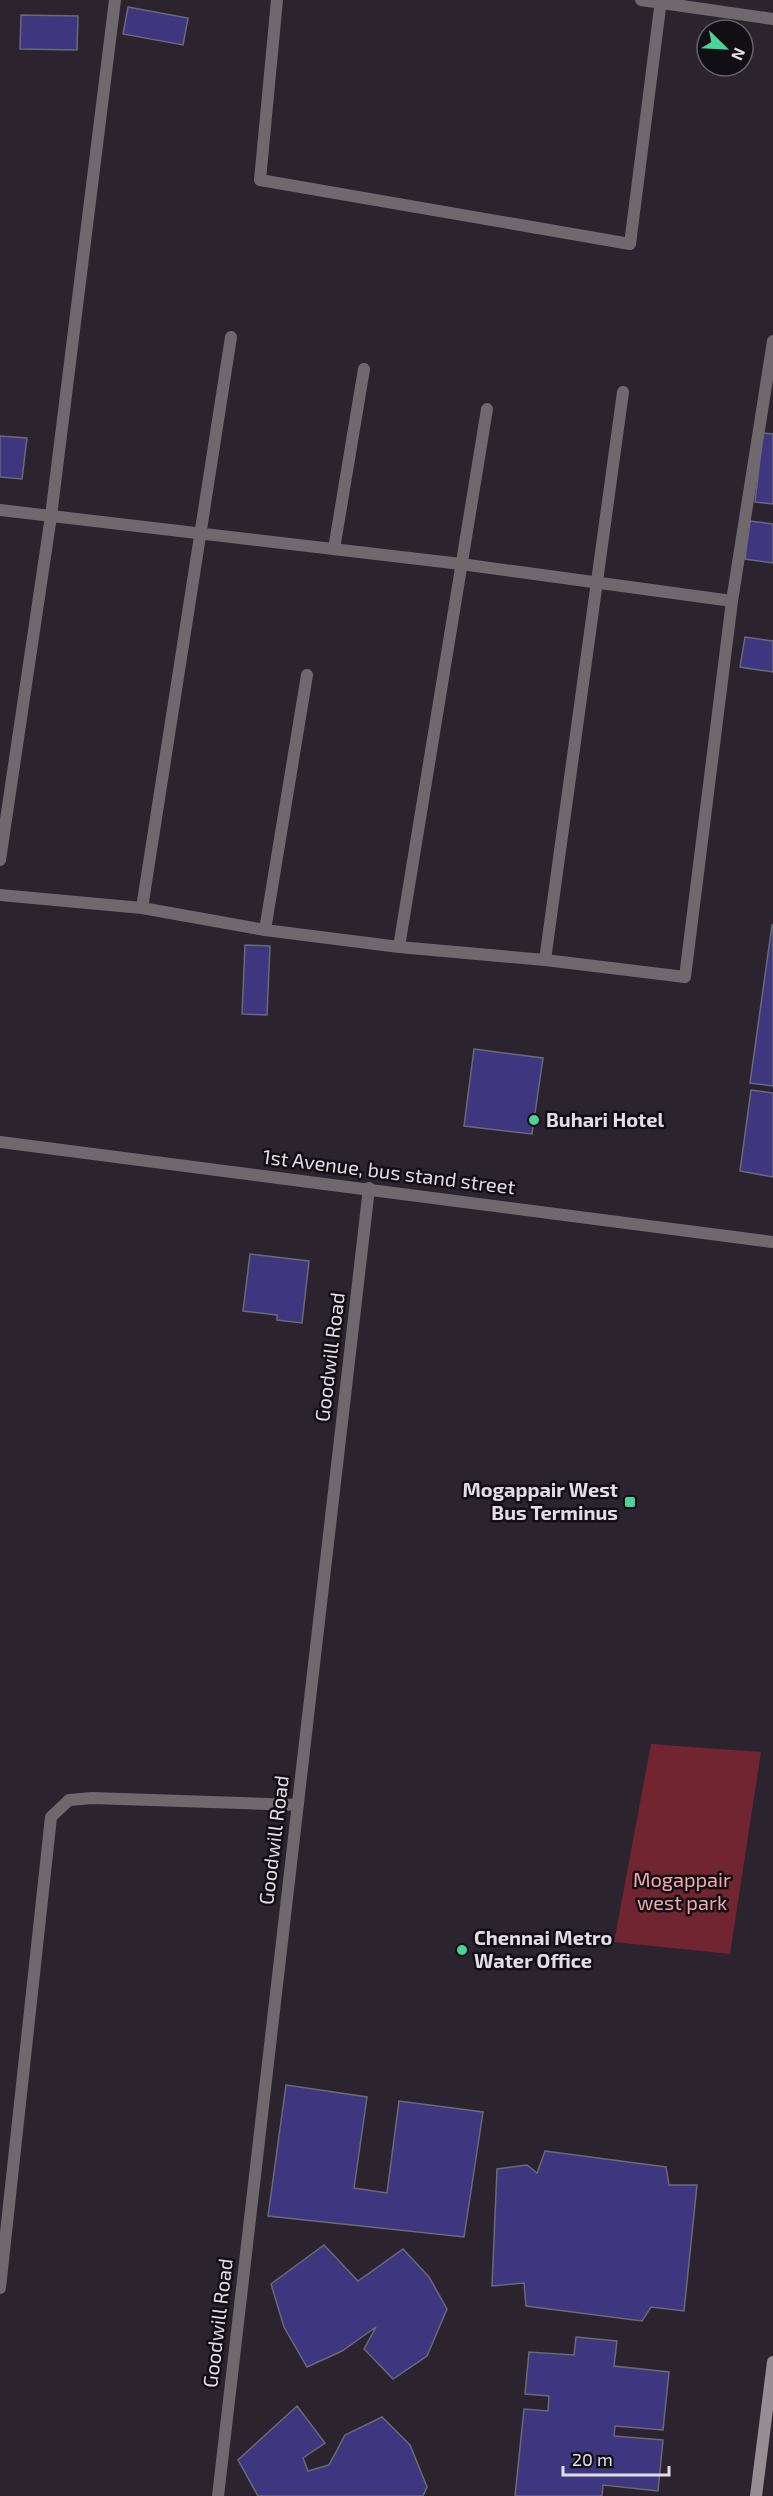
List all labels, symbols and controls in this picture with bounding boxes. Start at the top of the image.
north arrow [695,18,755,78]
text: N [728,45,750,63]
place label: Buhari Hotel [546,1107,665,1131]
marker: Buhari Hotel [527,1113,541,1127]
street label: 1st Avenue, bus stand street [262,1144,517,1198]
street label: Goodwill Road [309,1291,349,1423]
place label: Mogappair West Bus Terminus [462,1477,618,1524]
marker: Mogappair West Bus Terminus [623,1495,637,1509]
street label: Goodwill Road [253,1774,293,1906]
park label: Mogappair west park [633,1867,731,1914]
place label: Chennai Metro Water Office [474,1925,612,1972]
marker: Chennai Metro Water Office [455,1943,469,1957]
street label: Goodwill Road [197,2257,237,2389]
scale bar [563,2439,670,2477]
text: 20 m [572,2448,613,2470]

